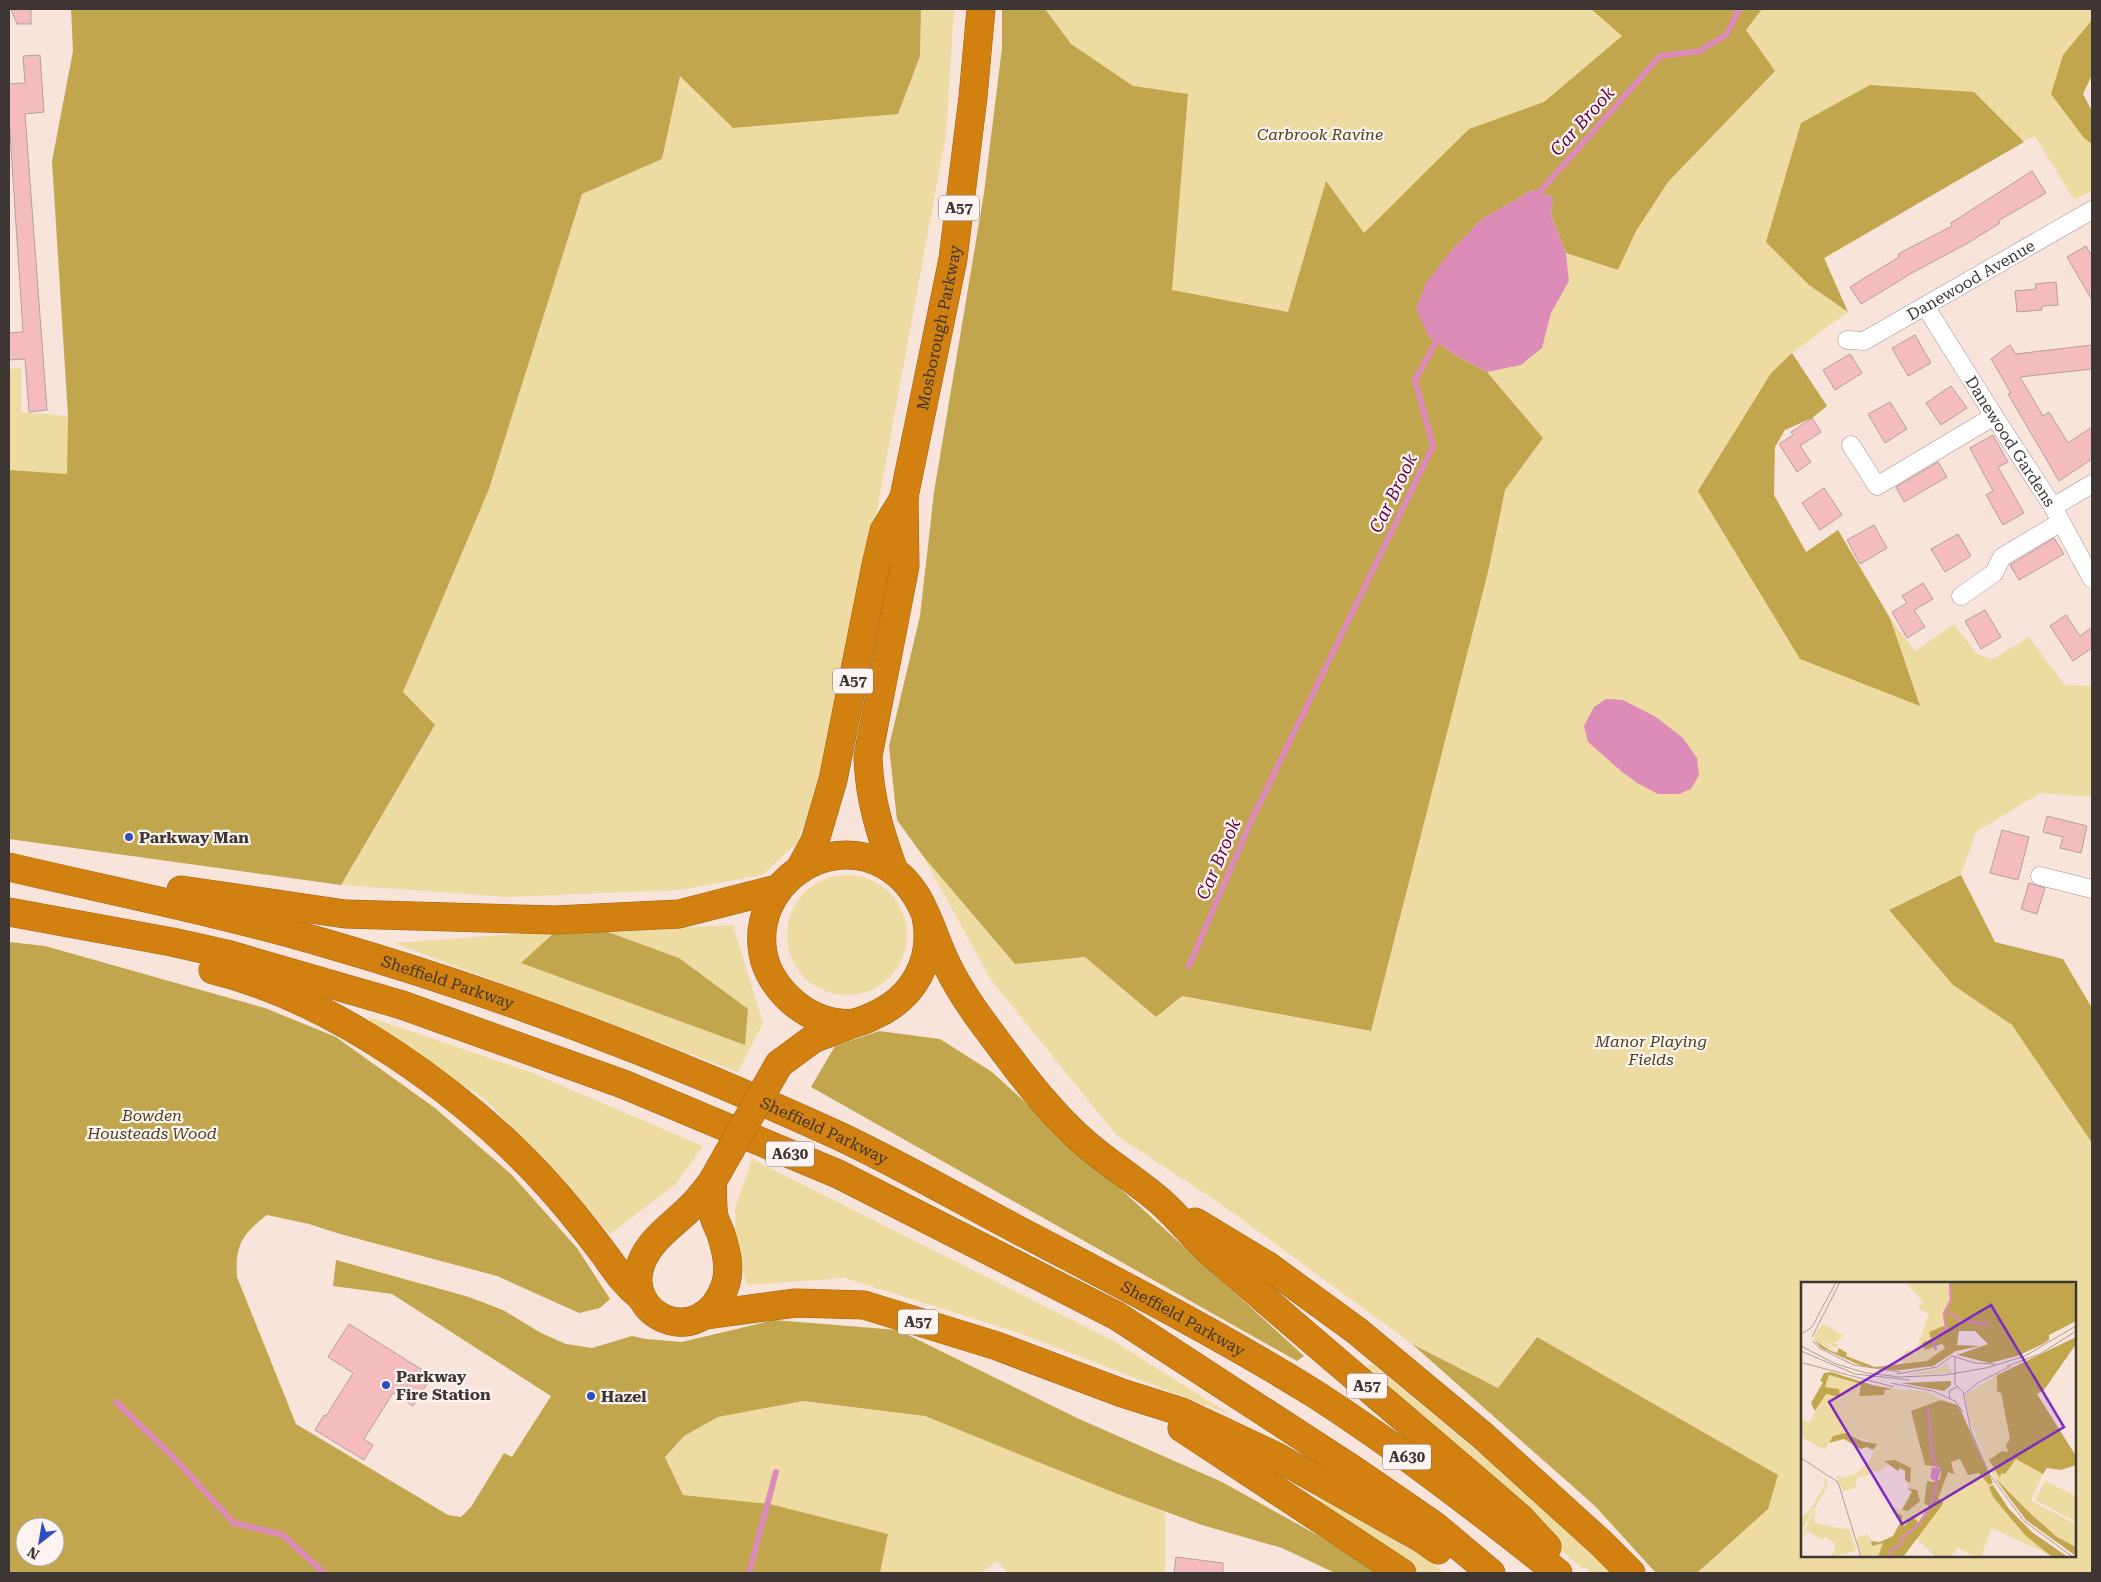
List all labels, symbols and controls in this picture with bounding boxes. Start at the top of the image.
water label: Car Brook [1546,82,1619,160]
park label: Carbrook Ravine [1257,125,1383,144]
road number: A57 [939,196,979,220]
street label: Danewood Avenue [1903,235,2038,324]
street label: Mosborough Parkway [913,243,964,412]
street label: Danewood Gardens [1962,372,2060,510]
water label: Car Brook [1365,450,1421,536]
road number: A57 [833,668,873,694]
water label: Car Brook [1192,815,1244,902]
place label: Parkway Man [139,828,249,847]
marker: Parkway Man [123,831,135,843]
street label: Sheffield Parkway [379,951,517,1013]
park label: Manor Playing Fields [1594,1032,1707,1069]
street label: Sheffield Parkway [758,1093,892,1169]
park label: Bowden Housteads Wood [86,1106,217,1143]
road number: A630 [766,1142,814,1166]
street label: Sheffield Parkway [1118,1276,1249,1360]
inset map [1801,1282,2076,1557]
road number: A57 [898,1310,938,1334]
place label: Parkway Fire Station [396,1367,491,1404]
road number: A57 [1347,1374,1387,1398]
marker: Parkway Fire Station [380,1379,392,1391]
place label: Hazel [601,1387,647,1406]
marker: Hazel [585,1390,597,1402]
road number: A630 [1383,1444,1431,1470]
north arrow [15,1517,65,1567]
text: N [24,1543,42,1563]

